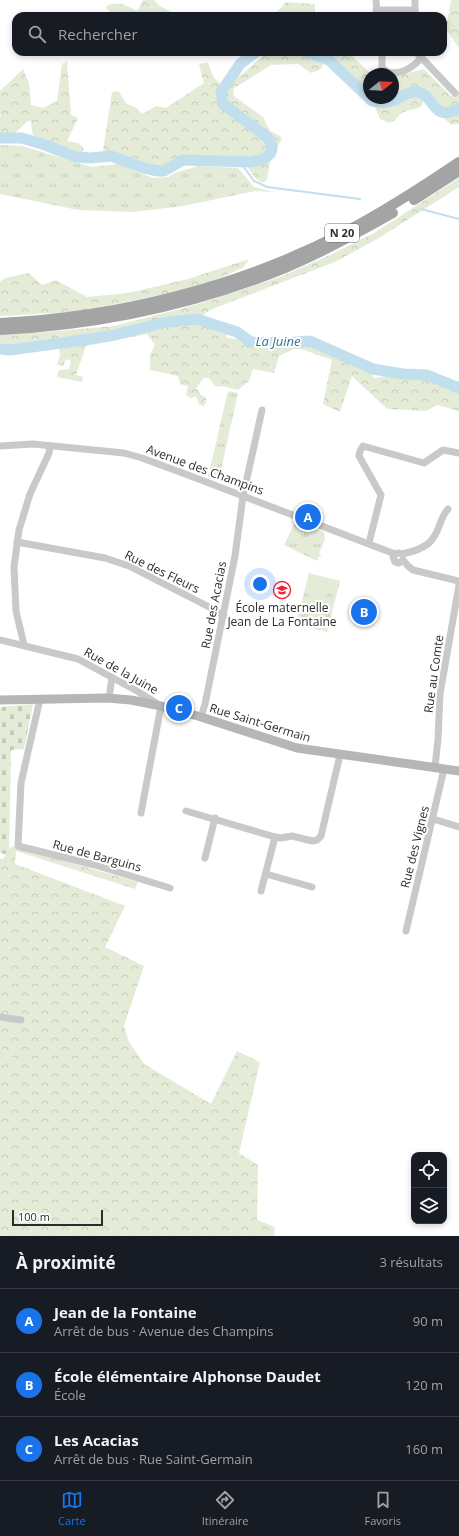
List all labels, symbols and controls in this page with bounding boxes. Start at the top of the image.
search box [12,12,447,56]
icon: search [26,23,48,45]
text: Rechercher [58,24,138,44]
north arrow [363,68,399,104]
road number: N 20 [325,224,359,242]
water label: La Juine [255,332,301,350]
street label: Avenue des Champins [144,440,267,499]
pin: A [295,502,321,532]
street label: Rue des Fleurs [122,546,203,597]
street label: Rue des Acacias [197,559,230,650]
your location [250,574,270,594]
school or university icon: École maternelle Jean de La Fontaine [272,580,292,600]
pin: B [351,597,377,627]
place label: École maternelle Jean de La Fontaine [226,599,337,630]
street label: Rue au Comte [420,634,447,714]
street label: Rue de la Juine [81,643,162,698]
pin: C [166,693,192,723]
street label: Rue Saint-Germain [207,699,313,746]
street label: Rue des Vignes [396,804,433,890]
street label: Rue de Barguins [51,836,144,876]
map controls [411,1152,447,1224]
button: locate [411,1152,447,1188]
button: layers [411,1188,447,1224]
scale bar [12,1208,103,1227]
text: 100 m [18,1209,50,1224]
text: À proximité [16,1251,115,1274]
text: 3 résultats [379,1253,443,1271]
text: Jean de la Fontaine [54,1302,197,1322]
text: A [25,1312,33,1330]
text: 90 m [413,1312,443,1330]
text: Arrêt de bus · Avenue des Champins [54,1322,273,1340]
text: École élémentaire Alphonse Daudet [54,1366,321,1386]
text: B [25,1376,33,1394]
text: 120 m [405,1376,443,1394]
text: École [54,1386,86,1404]
text: Les Acacias [54,1430,139,1450]
text: C [25,1440,33,1458]
text: 160 m [405,1440,443,1458]
text: Arrêt de bus · Rue Saint-Germain [54,1450,253,1468]
tab: Carte [58,1489,86,1528]
tab: Itinéraire [202,1489,248,1528]
tab: Favoris [365,1489,401,1528]

